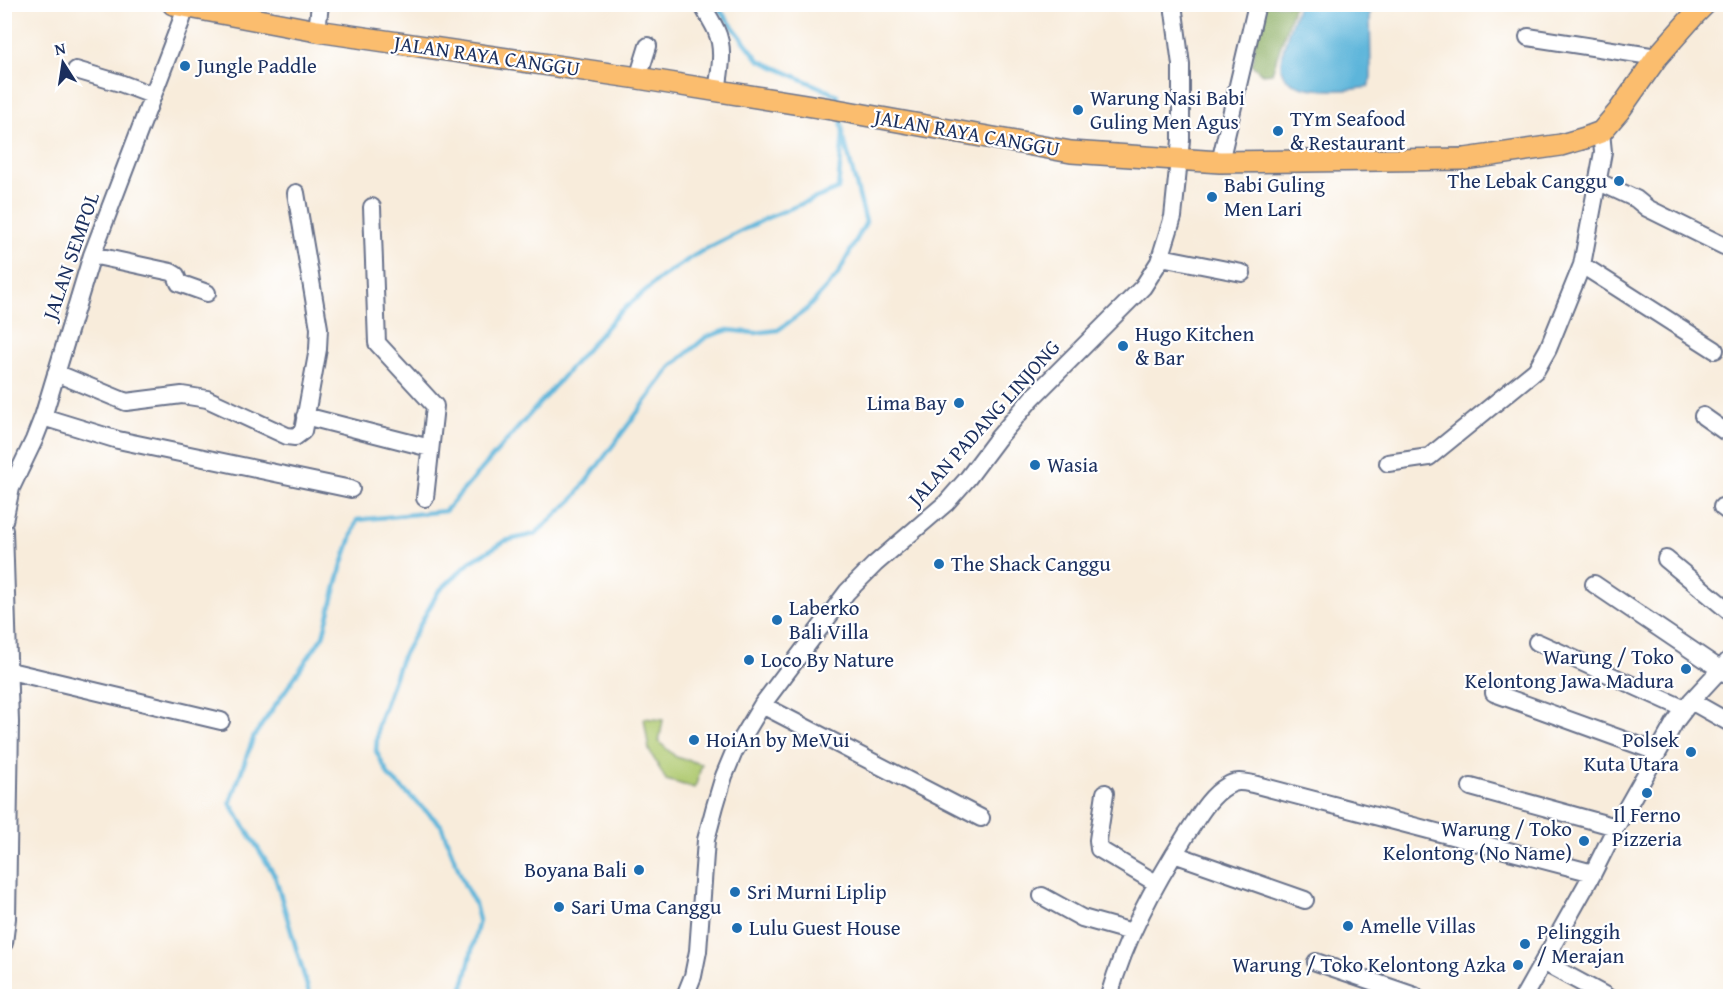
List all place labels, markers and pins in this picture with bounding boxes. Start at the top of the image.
place label: Jungle Paddle [194,50,317,81]
marker: Jungle Paddle [178,59,192,73]
place label: Warung Nasi Babi Guling Men Agus [1090,82,1245,137]
marker: Warung Nasi Babi Guling Men Agus [1071,103,1085,117]
place label: TYm Seafood & Restaurant [1290,103,1406,158]
marker: TYm Seafood & Restaurant [1271,124,1285,138]
place label: The Lebak Canggu [1447,165,1608,196]
place label: Babi Guling Men Lari [1224,169,1326,224]
marker: The Lebak Canggu [1612,174,1626,188]
marker: Babi Guling Men Lari [1205,190,1219,204]
place label: Hugo Kitchen & Bar [1135,318,1254,373]
marker: Hugo Kitchen & Bar [1116,339,1130,353]
place label: Lima Bay [867,387,948,418]
marker: Lima Bay [952,396,966,410]
place label: Wasia [1047,449,1098,480]
marker: Wasia [1028,458,1042,472]
place label: The Shack Canggu [951,548,1111,579]
marker: The Shack Canggu [932,557,946,571]
place label: Laberko Bali Villa [789,592,869,647]
marker: Laberko Bali Villa [770,613,784,627]
place label: Warung / Toko Kelontong Jawa Madura [1465,641,1674,696]
place label: Loco By Nature [761,644,894,675]
marker: Loco By Nature [742,653,756,667]
marker: Warung / Toko Kelontong Jawa Madura [1679,662,1693,676]
place label: HoiAn by MeVui [706,724,850,755]
place label: Polsek Kuta Utara [1584,724,1679,779]
marker: HoiAn by MeVui [687,733,701,747]
marker: Polsek Kuta Utara [1684,745,1698,759]
marker: Il Ferno Pizzeria [1640,786,1654,800]
place label: Il Ferno Pizzeria [1612,799,1682,854]
place label: Warung / Toko Kelontong (No Name) [1383,813,1572,868]
marker: Warung / Toko Kelontong (No Name) [1577,834,1591,848]
place label: Boyana Bali [524,854,627,885]
marker: Boyana Bali [632,863,646,877]
place label: Sri Murni Liplip [747,876,887,907]
marker: Sri Murni Liplip [728,885,742,899]
place label: Sari Uma Canggu [571,891,722,922]
marker: Sari Uma Canggu [552,900,566,914]
place label: Amelle Villas [1360,910,1476,941]
place label: Lulu Guest House [749,912,901,943]
place label: Pelinggih / Merajan [1537,916,1625,971]
marker: Amelle Villas [1341,919,1355,933]
marker: Lulu Guest House [730,921,744,935]
marker: Pelinggih / Merajan [1518,937,1532,951]
place label: Warung / Toko Kelontong Azka [1232,949,1506,980]
marker: Warung / Toko Kelontong Azka [1511,958,1525,972]

